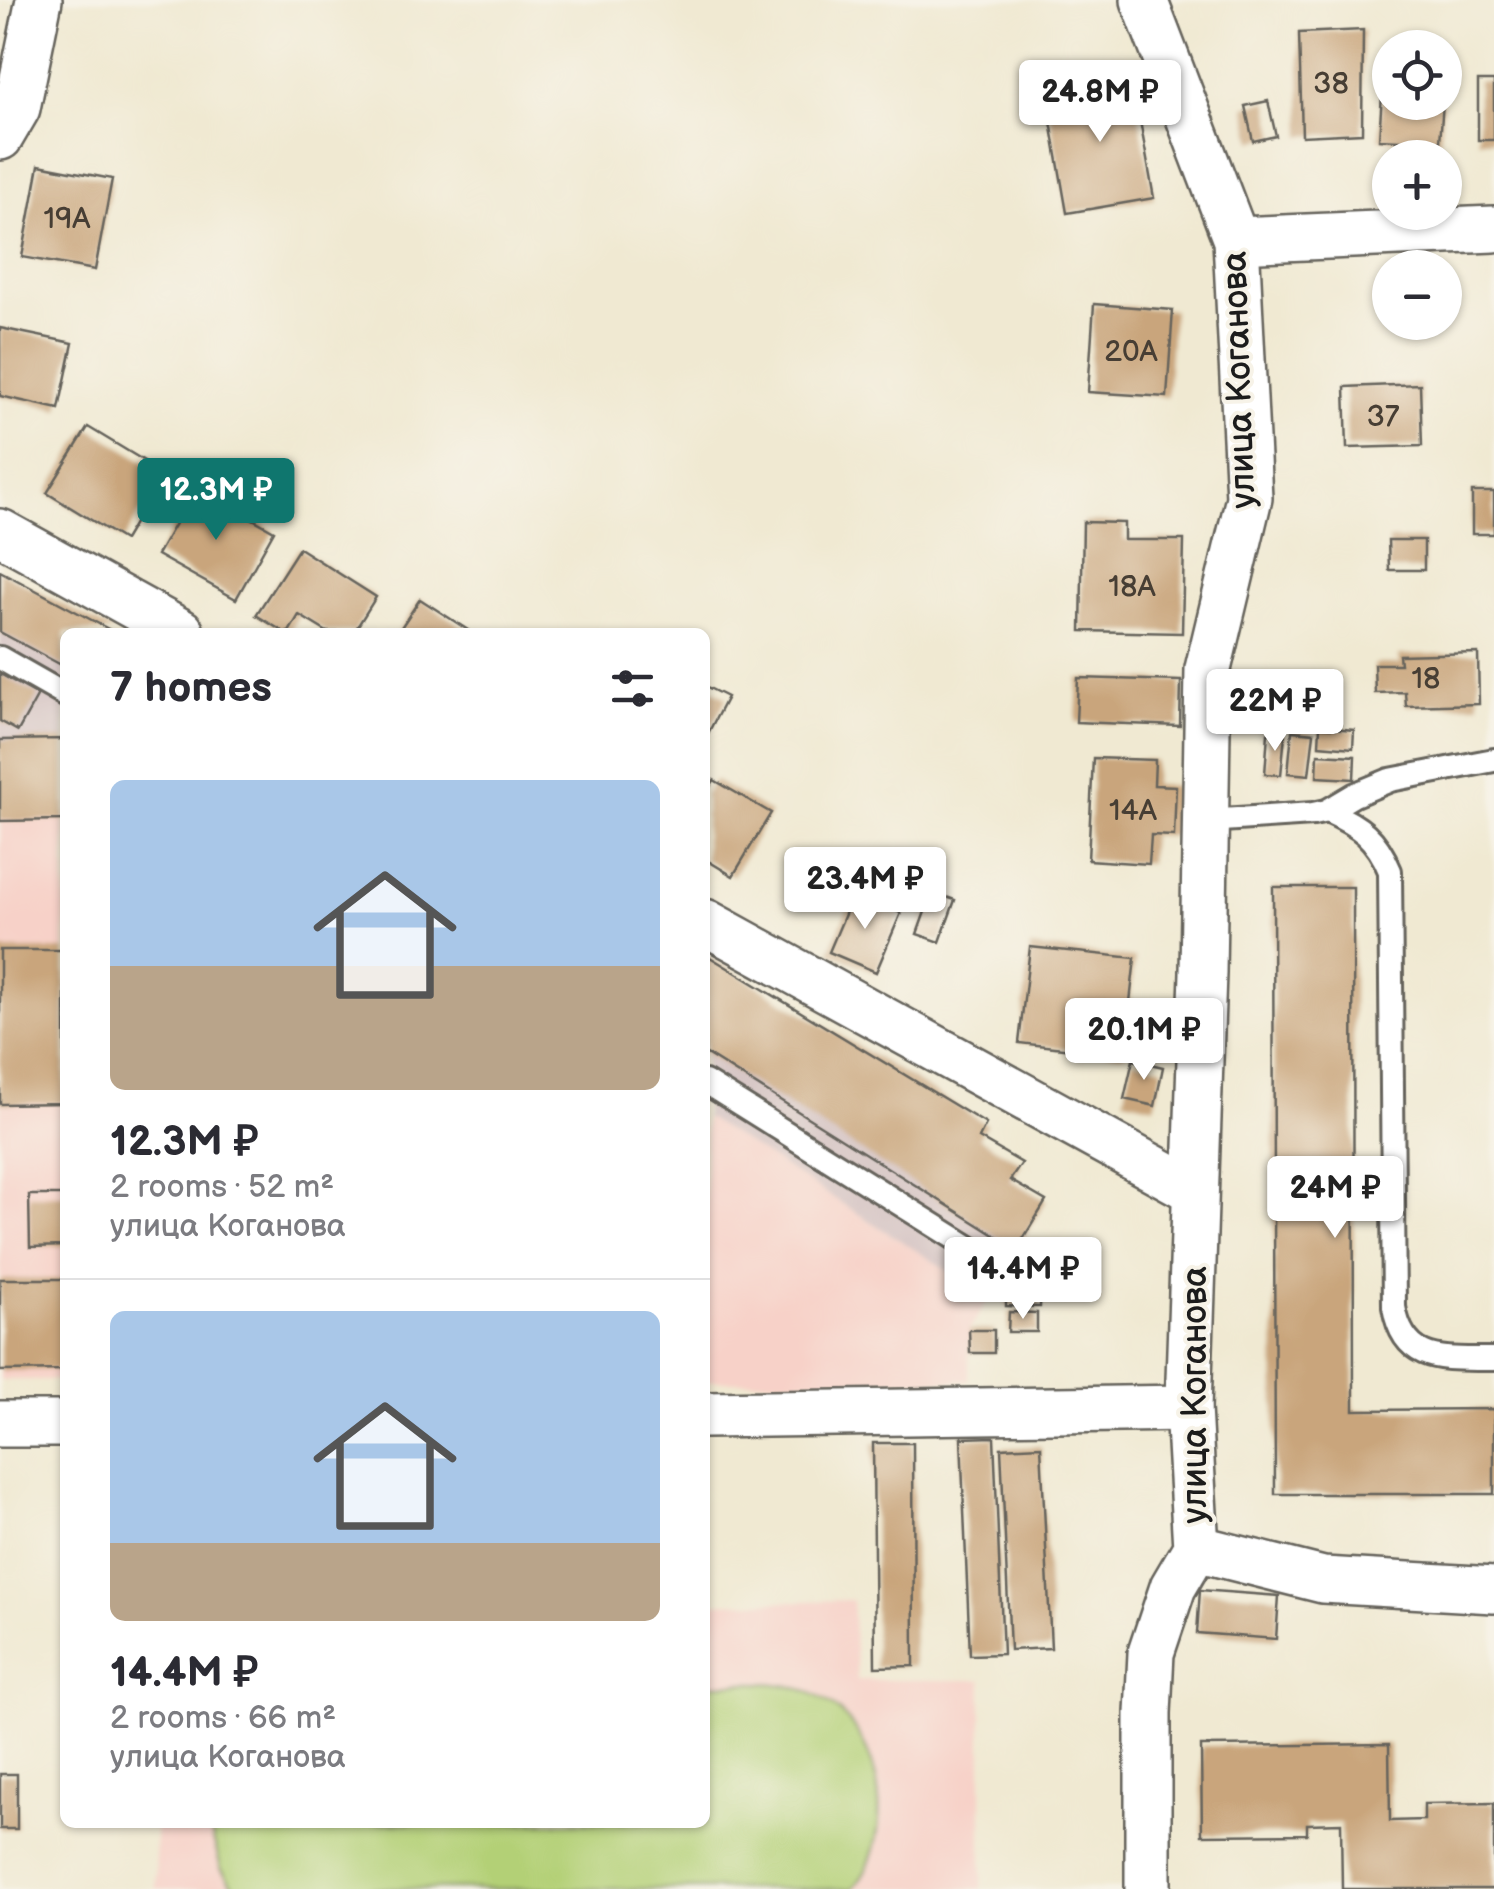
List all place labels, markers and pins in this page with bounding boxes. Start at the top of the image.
pin: 24.8M ₽ [1008,60,1192,145]
pin: 12.3M ₽ [124,458,308,543]
pin: 22M ₽ [1205,669,1345,754]
pin: 23.4M ₽ [773,847,957,932]
pin: 20.1M ₽ [1052,998,1236,1083]
pin: 24M ₽ [1265,1156,1405,1241]
pin: 14.4M ₽ [931,1237,1115,1322]

